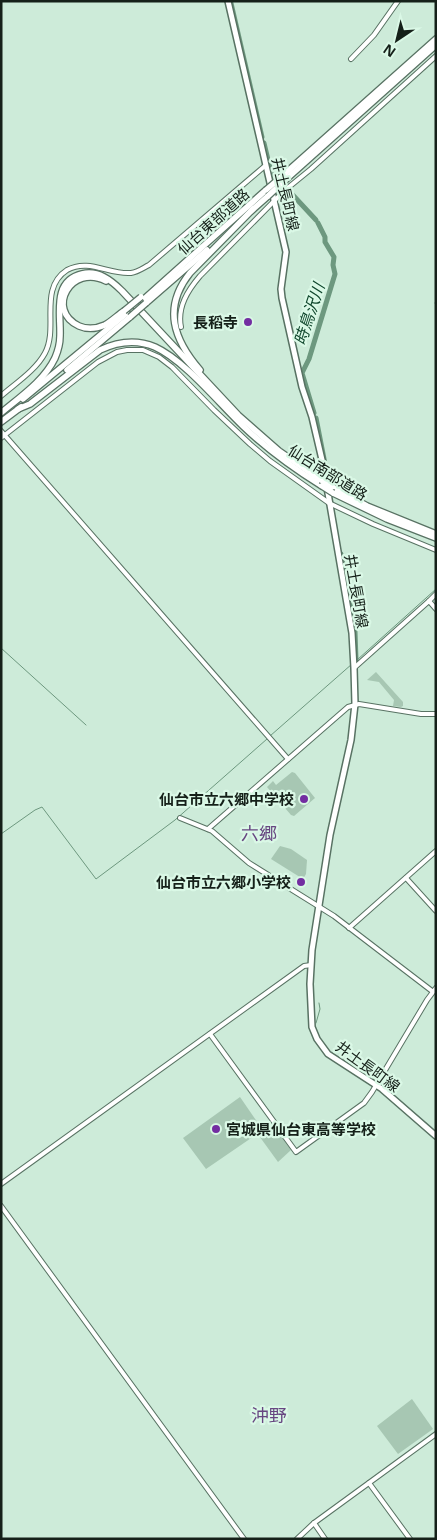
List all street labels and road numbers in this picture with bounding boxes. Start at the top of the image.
street label: 井土長町線 [268,155,304,233]
street label: 仙台東部道路 [173,183,253,259]
street label: 仙台南部道路 [285,440,371,504]
street label: 井土長町線 [341,552,373,630]
street label: 井土長町線 [332,1036,404,1096]

